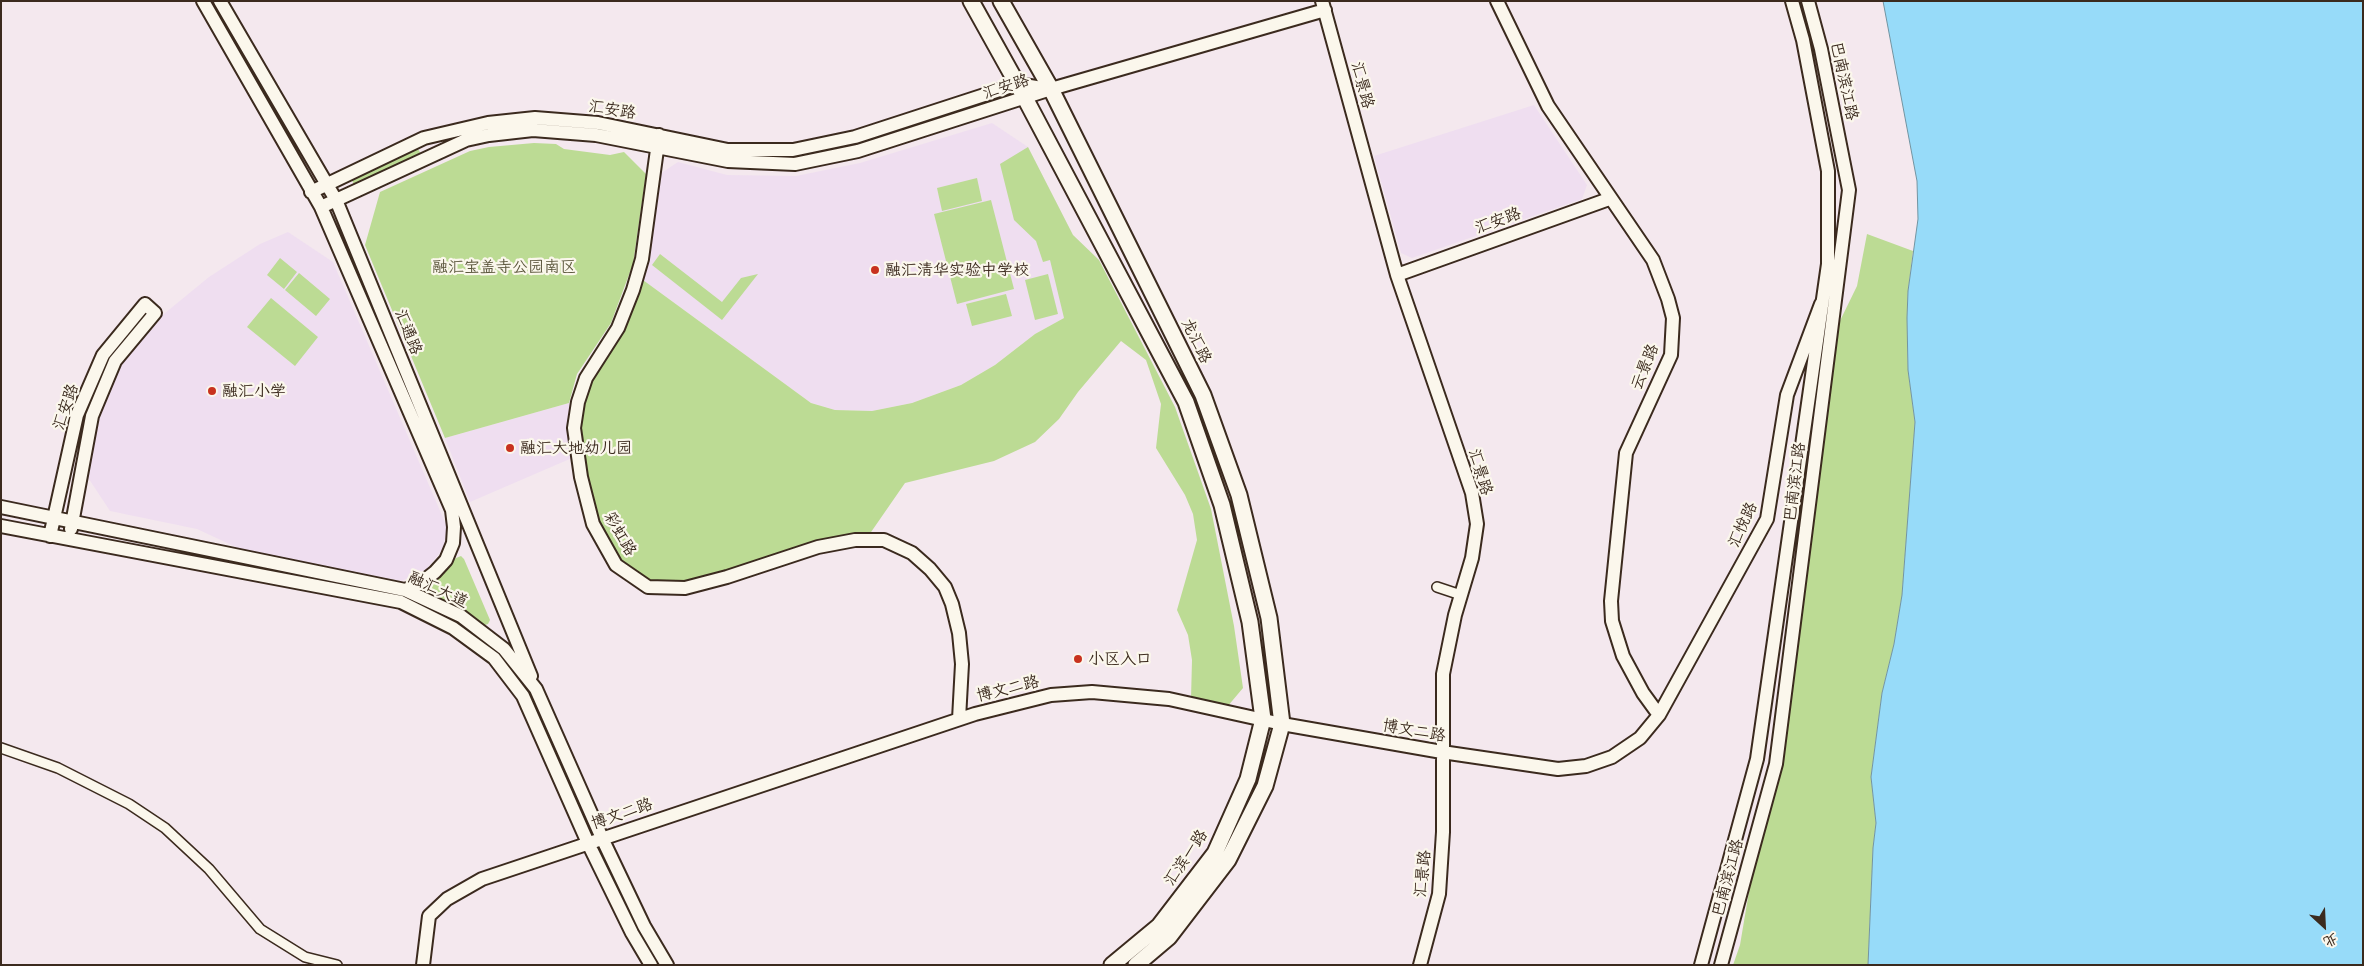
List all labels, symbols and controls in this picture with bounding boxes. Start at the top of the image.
street label: 巴南滨江路 [1826,40,1862,122]
street label: 汇景路 [1347,59,1377,111]
street label: 汇安路 [980,70,1032,104]
street label: 汇安路 [587,97,637,123]
street label: 汇安路 [1472,204,1524,238]
park label: 融汇宝盖寺公园南区 [432,257,576,277]
place label: 融汇清华实验中学校 [885,260,1029,280]
marker: 融汇清华实验中学校 [869,264,881,276]
street label: 汇通路 [390,306,426,358]
street label: 龙汇路 [1177,315,1215,367]
street label: 云景路 [1627,341,1663,393]
street label: 汇安路 [49,381,83,433]
place label: 融汇小学 [222,381,286,401]
marker: 融汇小学 [206,385,218,397]
place label: 融汇大地幼儿园 [520,438,632,458]
street label: 巴南滨江路 [1781,441,1809,523]
marker: 融汇大地幼儿园 [504,442,516,454]
street label: 汇景路 [1464,446,1496,498]
street label: 汇悦路 [1724,499,1762,551]
street label: 彩虹路 [600,508,640,560]
street label: 融汇大道 [405,568,471,612]
place label: 小区入口 [1088,649,1152,669]
marker: 小区入口 [1072,653,1084,665]
street label: 博文二路 [975,672,1041,706]
street label: 博文二路 [1381,716,1447,746]
street label: 博文二路 [589,795,655,833]
street label: 汇滨一路 [1160,826,1212,890]
street label: 巴南滨江路 [1708,837,1748,919]
street label: 汇景路 [1411,849,1435,899]
north arrow [2299,901,2349,951]
text: 北 [2321,929,2340,951]

